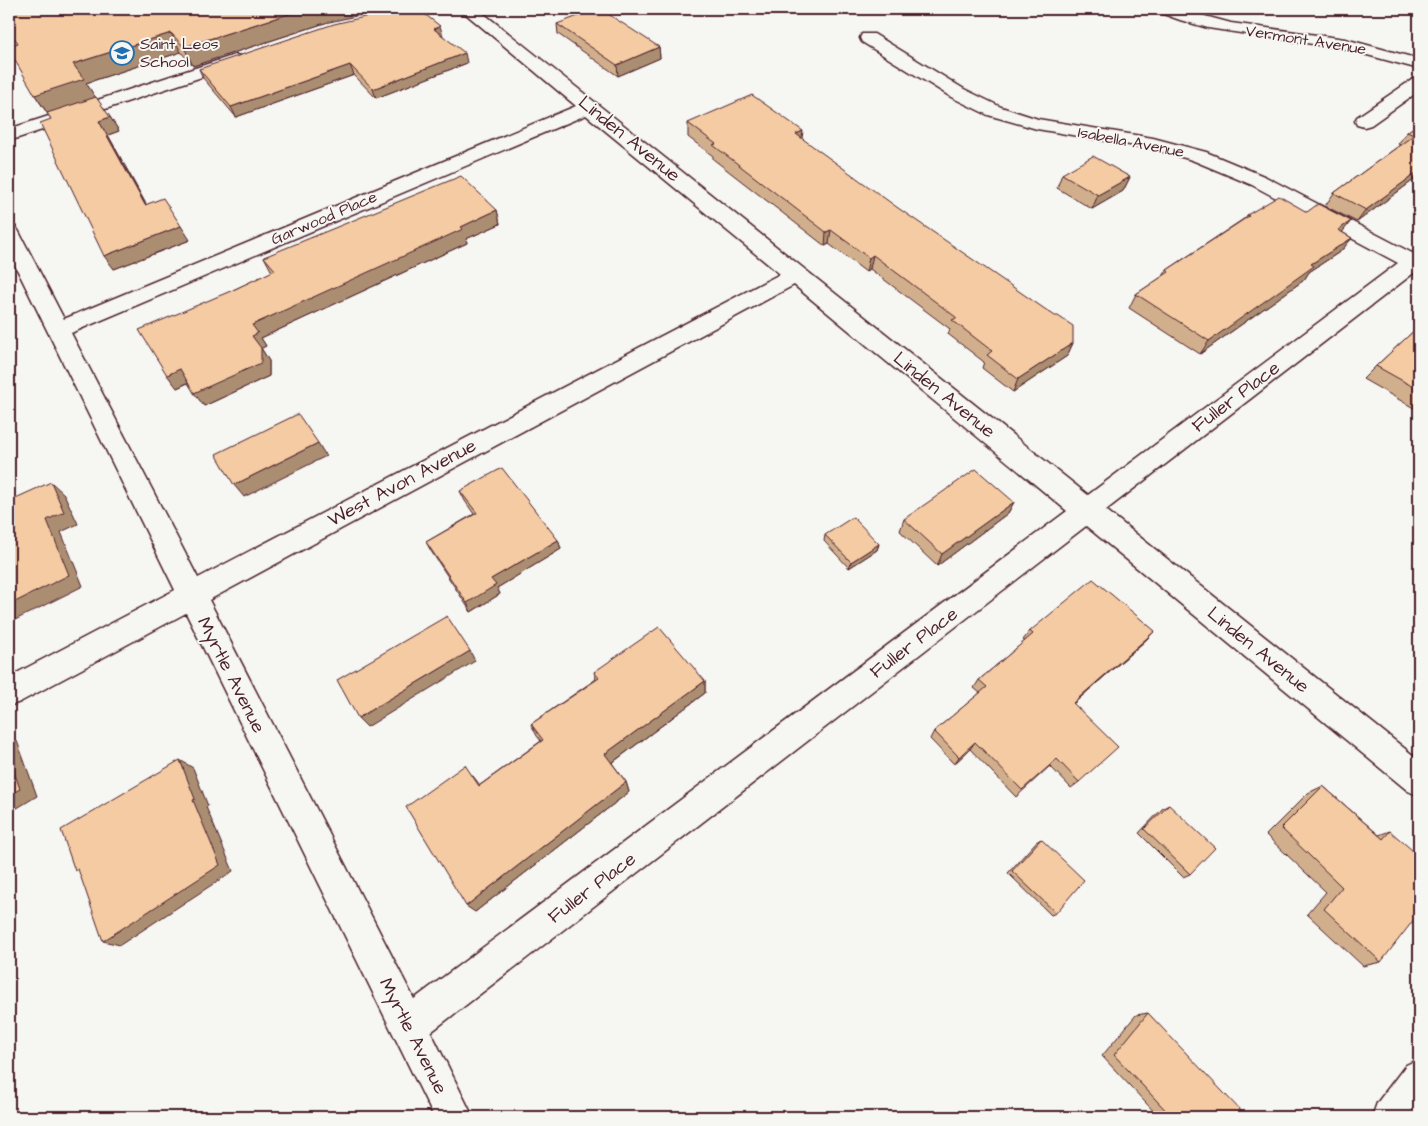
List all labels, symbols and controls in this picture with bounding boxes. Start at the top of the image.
street label: Vermont Avenue [1244,20,1368,60]
place label: Saint Leos School [140,33,218,73]
school or university icon: Saint Leos School [109,40,135,66]
street label: Linden Avenue [572,89,686,189]
street label: Isabella Avenue [1076,121,1186,163]
street label: Garwood Place [268,186,381,250]
street label: Linden Avenue [887,345,1001,445]
street label: Fuller Place [1186,355,1286,439]
street label: West Avon Avenue [323,432,481,534]
street label: Linden Avenue [1201,600,1315,700]
street label: Fuller Place [864,601,964,685]
street label: Myrtle Avenue [189,612,272,738]
street label: Fuller Place [542,846,642,930]
street label: Myrtle Avenue [371,973,454,1099]

